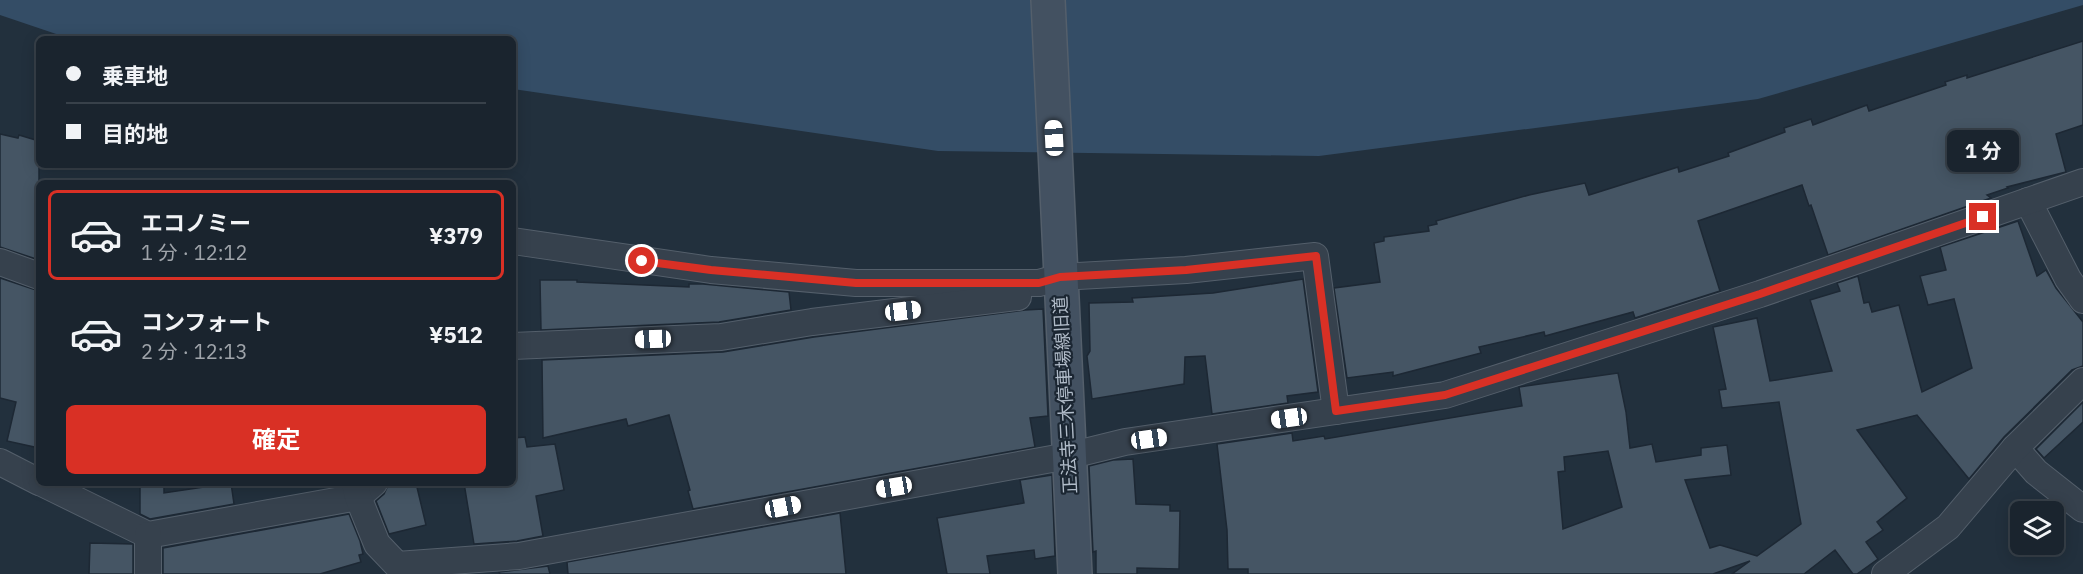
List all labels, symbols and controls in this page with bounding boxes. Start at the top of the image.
text: 乗車地 [102,61,168,90]
text: 目的地 [102,119,168,148]
car [1044,120,1064,156]
callout: 1 分 [1947,130,2019,172]
text: 1 分 [1965,137,2001,164]
route end [1969,203,1996,230]
icon: car [69,208,123,262]
text: エコノミー [141,208,251,237]
text: ¥379 [429,221,483,250]
text: 1 分 · 12:12 [141,239,248,266]
route start [628,247,655,274]
street label: 正法寺三木停車場線旧道 [1048,296,1082,494]
car [884,300,922,322]
icon: car [69,307,123,361]
text: コンフォート [141,307,272,336]
text: ¥512 [429,320,483,349]
car [635,329,671,349]
text: 2 分 · 12:13 [141,338,248,365]
button: 確定 [66,405,486,474]
car [1270,407,1308,429]
car [1130,428,1168,450]
car [875,475,913,499]
car [764,495,802,519]
map controls [2010,501,2064,555]
button: layers [2010,501,2064,555]

